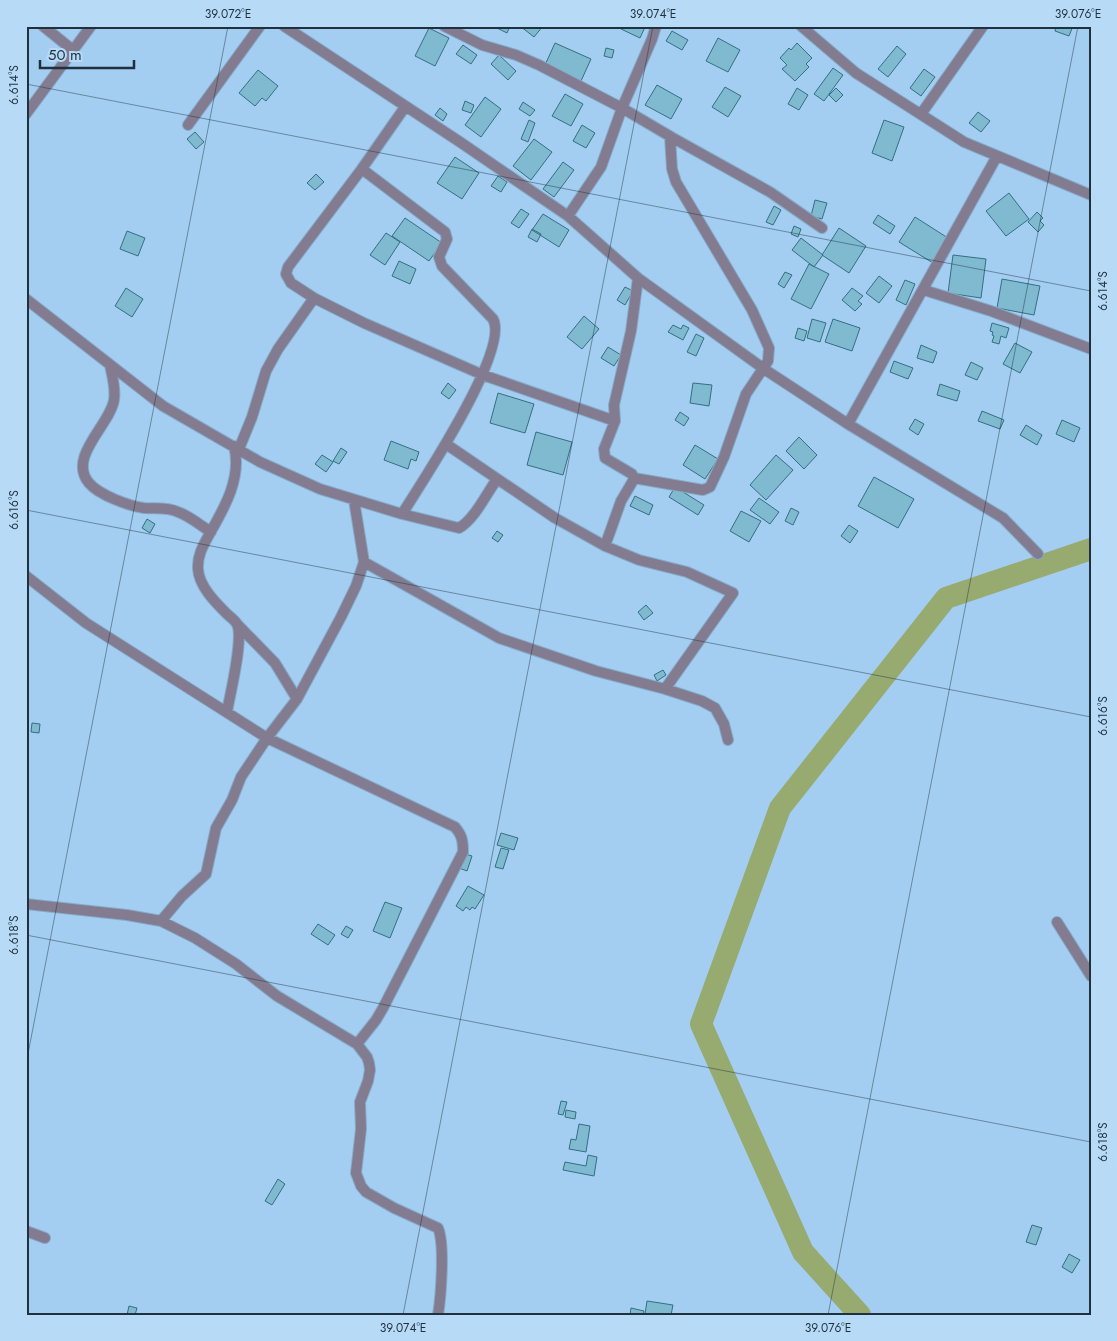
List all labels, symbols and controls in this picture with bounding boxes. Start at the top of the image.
text: 39.072°E [205,5,251,23]
text: 39.074°E [630,5,676,23]
text: 39.076°E [1055,5,1101,23]
scale bar [40,38,134,70]
text: 50 m [48,44,82,66]
text: 6.614°S [5,65,23,105]
text: 6.614°S [1094,271,1112,311]
text: 6.616°S [5,490,23,530]
text: 6.616°S [1094,696,1112,736]
text: 6.618°S [5,915,23,955]
text: 6.618°S [1094,1122,1112,1162]
text: 39.074°E [380,1319,426,1337]
text: 39.076°E [805,1319,851,1337]

